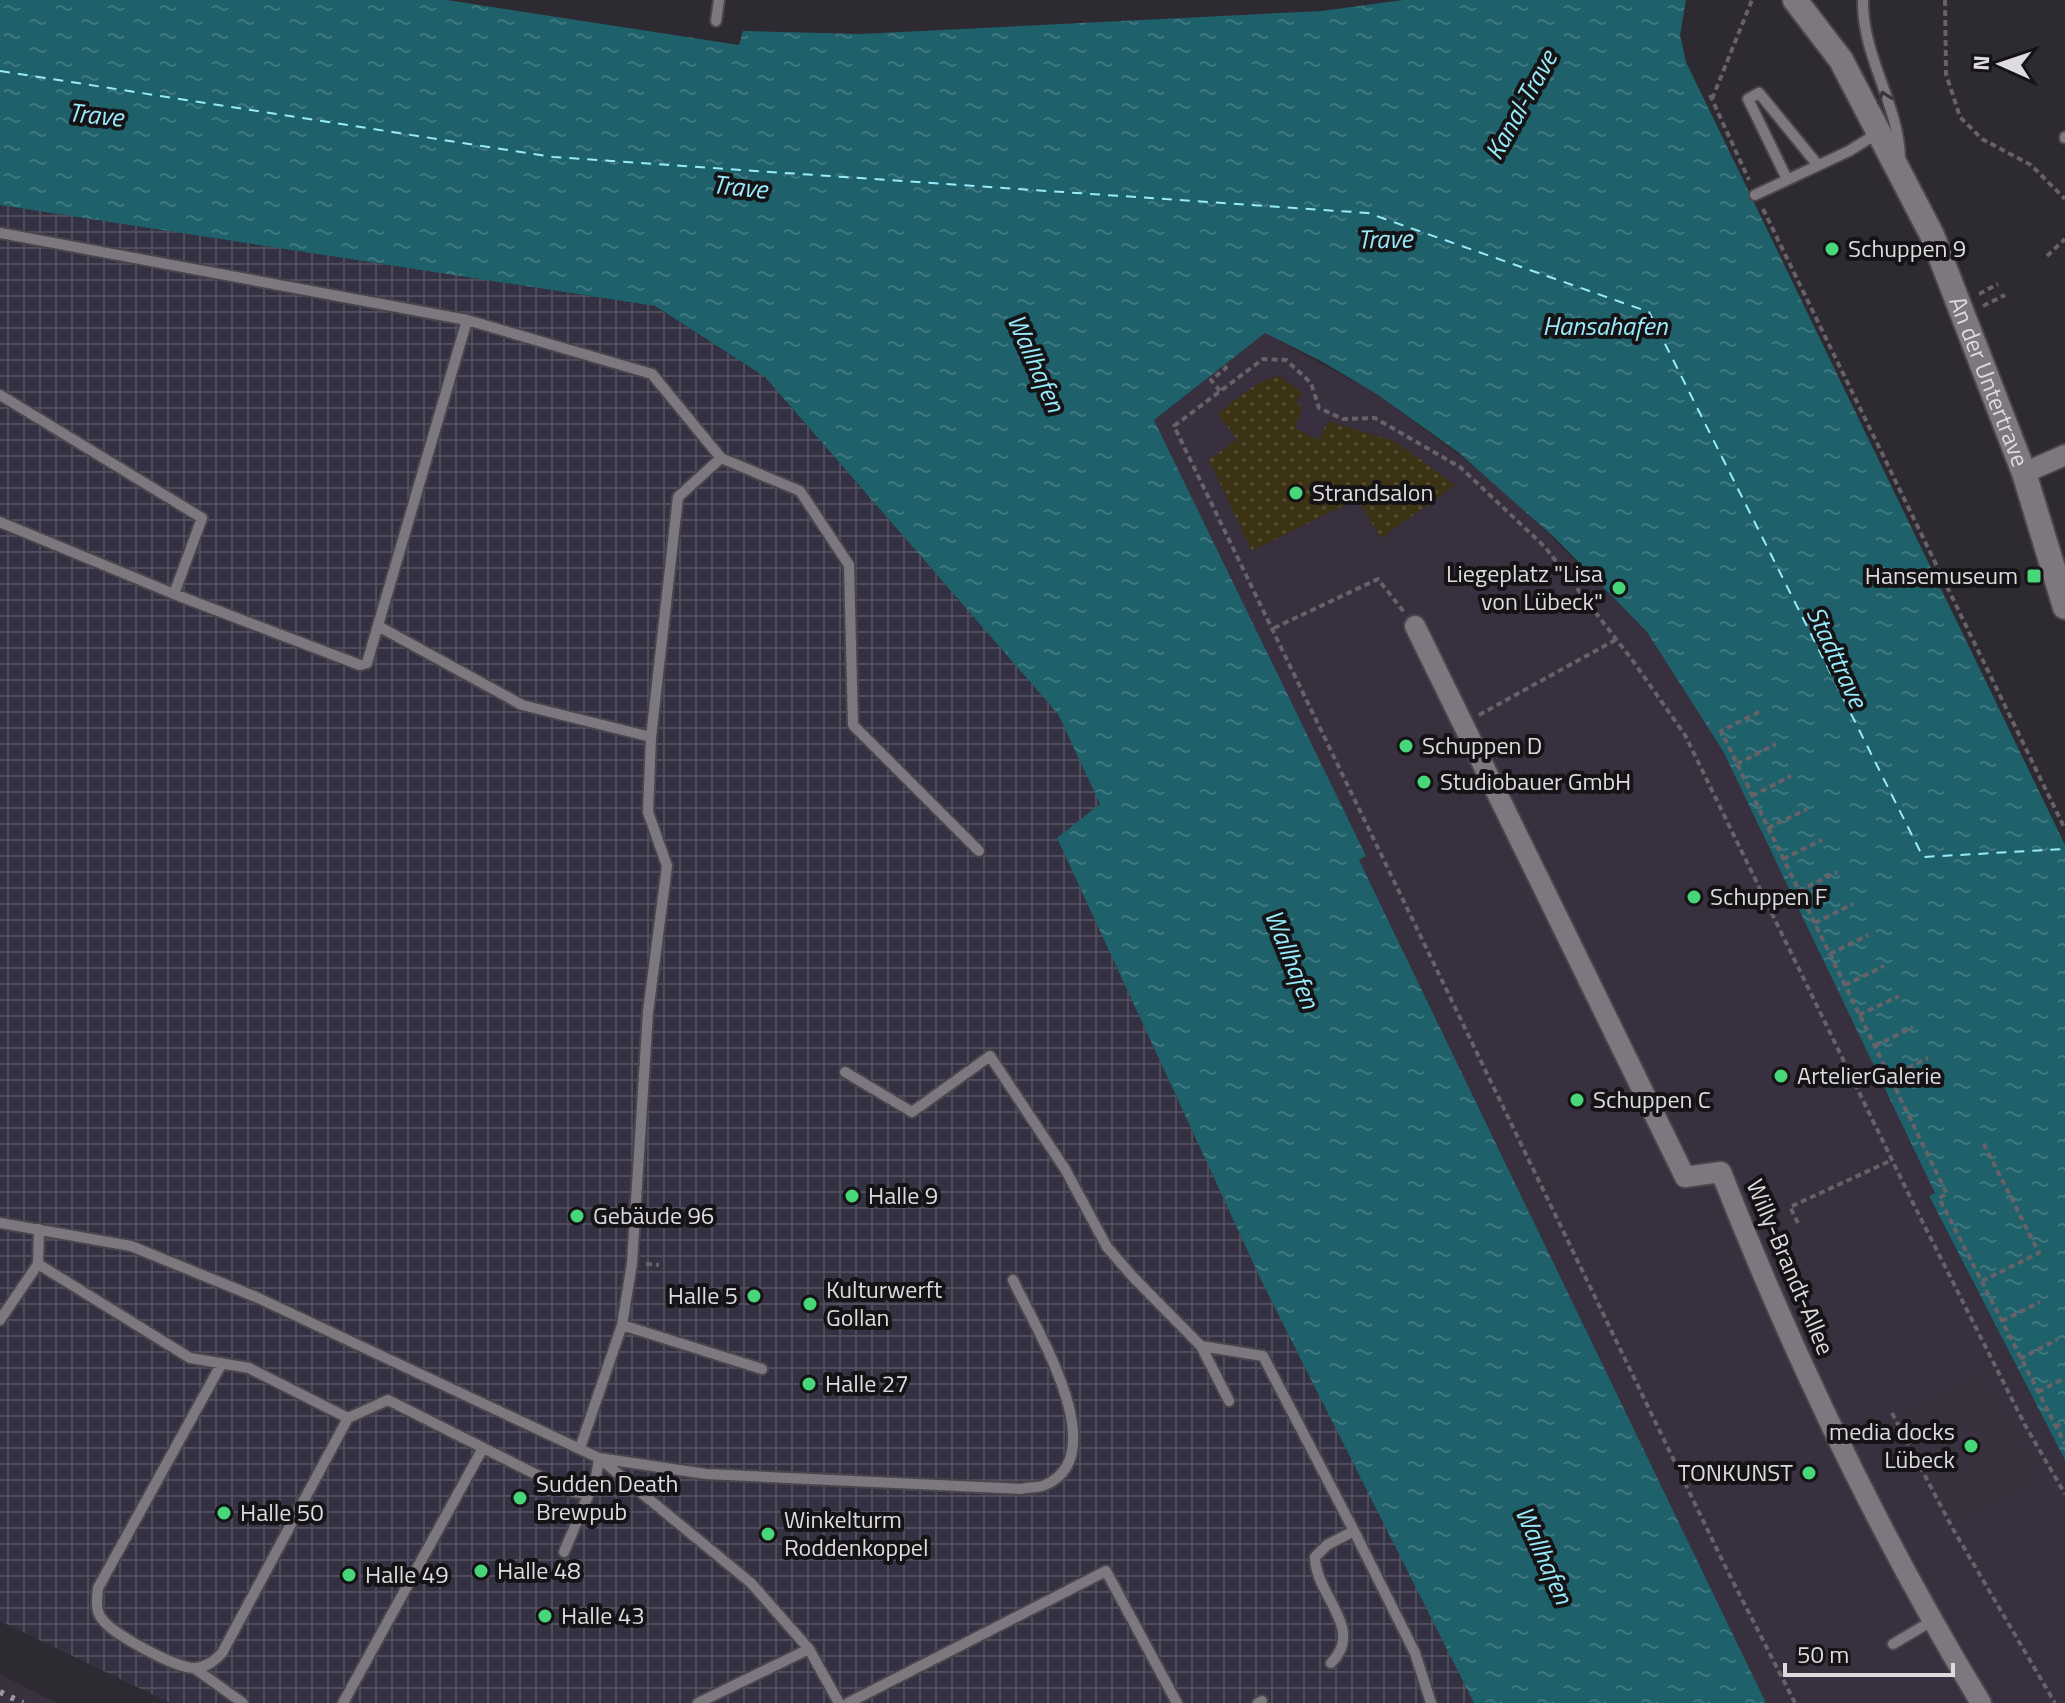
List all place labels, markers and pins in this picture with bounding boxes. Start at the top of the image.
place label: Schuppen 9 [1848,230,1966,266]
marker: Schuppen 9 [1823,240,1841,258]
place label: Strandsalon [1312,474,1433,510]
marker: Strandsalon [1287,484,1305,502]
place label: Liegeplatz "Lisa von Lübeck" [1446,555,1603,619]
place label: Hansemuseum [1865,557,2018,593]
marker: Hansemuseum [2025,567,2043,585]
marker: Liegeplatz "Lisa von Lübeck" [1610,579,1628,597]
place label: Schuppen D [1422,727,1542,763]
marker: Schuppen D [1397,737,1415,755]
place label: Studiobauer GmbH [1440,763,1631,799]
marker: Studiobauer GmbH [1415,773,1433,791]
place label: Schuppen F [1710,878,1827,914]
marker: Schuppen F [1685,888,1703,906]
place label: ArtelierGalerie [1797,1057,1942,1093]
marker: ArtelierGalerie [1772,1067,1790,1085]
place label: Schuppen C [1593,1081,1711,1117]
marker: Schuppen C [1568,1091,1586,1109]
place label: Halle 9 [868,1177,938,1213]
marker: Halle 9 [843,1187,861,1205]
place label: Gebäude 96 [593,1197,714,1233]
marker: Gebäude 96 [568,1207,586,1225]
place label: Kulturwerft Gollan [826,1271,943,1335]
place label: Halle 5 [668,1277,738,1313]
marker: Halle 5 [745,1287,763,1305]
marker: Kulturwerft Gollan [801,1295,819,1313]
place label: Halle 27 [825,1365,909,1401]
marker: Halle 27 [800,1375,818,1393]
place label: media docks Lübeck [1829,1413,1955,1477]
marker: media docks Lübeck [1962,1437,1980,1455]
place label: TONKUNST [1678,1454,1793,1490]
marker: TONKUNST [1800,1464,1818,1482]
place label: Sudden Death Brewpub [536,1465,678,1529]
marker: Sudden Death Brewpub [511,1489,529,1507]
place label: Halle 50 [240,1494,324,1530]
place label: Winkelturm Roddenkoppel [784,1501,928,1565]
marker: Halle 50 [215,1504,233,1522]
marker: Winkelturm Roddenkoppel [759,1525,777,1543]
place label: Halle 48 [497,1552,581,1588]
place label: Halle 49 [365,1556,449,1592]
marker: Halle 48 [472,1562,490,1580]
marker: Halle 49 [340,1566,358,1584]
place label: Halle 43 [561,1597,645,1633]
marker: Halle 43 [536,1607,554,1625]

